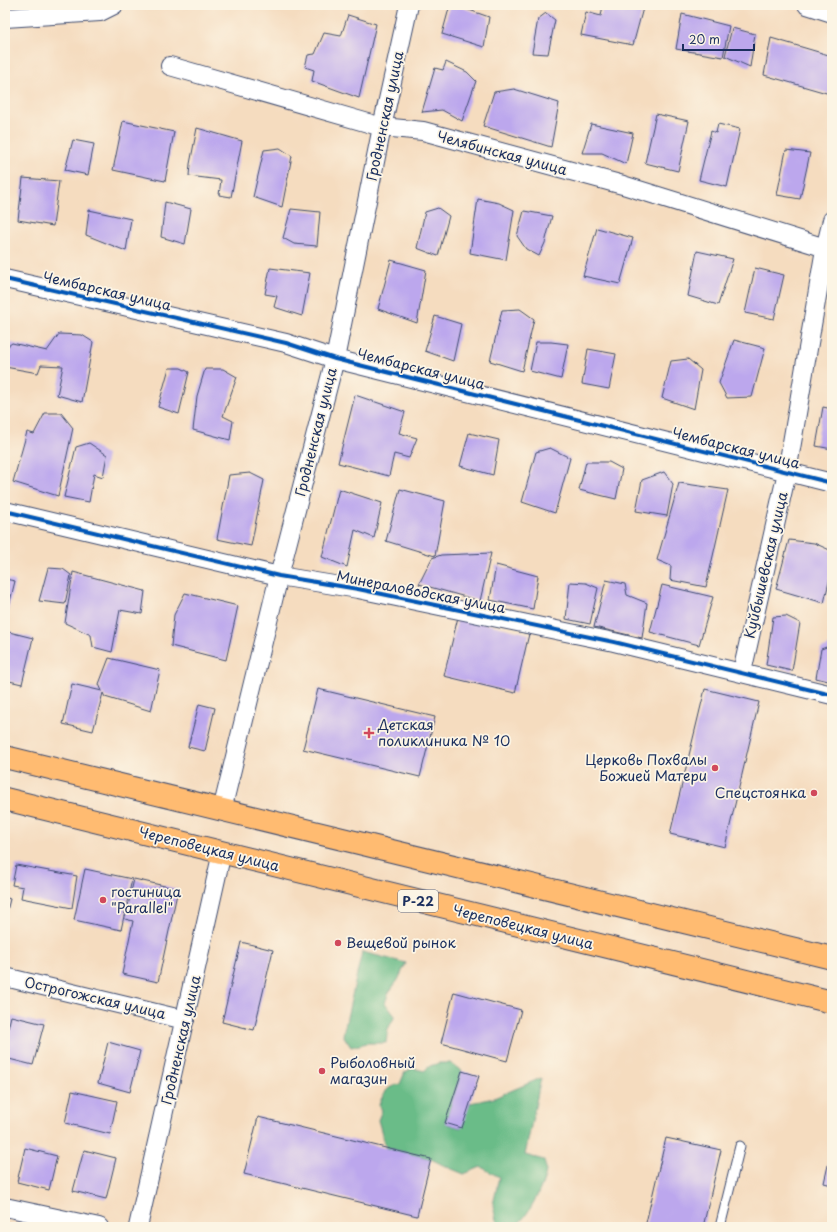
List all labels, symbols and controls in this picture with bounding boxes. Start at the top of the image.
scale bar [683,26,754,52]
text: 20 m [689,30,720,48]
street label: Гродненская улица [361,49,409,183]
street label: Челябинская улица [435,125,570,180]
street label: Чембарская улица [41,266,173,316]
street label: Чембарская улица [355,342,487,395]
street label: Гродненская улица [289,365,342,499]
street label: Чембарская улица [670,421,802,474]
street label: Куйбышевская улица [738,489,793,640]
street label: Минераловодская улица [335,565,508,618]
place label: Детская поликлиника № 10 [377,714,510,751]
marker: Детская поликлиника № 10 [363,727,375,739]
place label: Церковь Похвалы Божией Матери [585,749,707,786]
marker: Церковь Похвалы Божией Матери [710,763,720,773]
place label: Спецстоянка [715,782,806,803]
marker: Спецстоянка [809,788,819,798]
street label: Череповецкая улица [137,821,282,876]
place label: гостиница "Parallel" [111,881,181,918]
road number: Р-22 [398,890,438,912]
marker: гостиница "Parallel" [98,895,108,905]
street label: Череповецкая улица [451,899,596,954]
place label: Вещевой рынок [346,932,456,953]
marker: Вещевой рынок [333,938,343,948]
street label: Острогожская улица [22,971,168,1024]
street label: Гродненская улица [155,973,206,1107]
place label: Рыболовный магазин [330,1052,416,1089]
marker: Рыболовный магазин [317,1066,327,1076]

